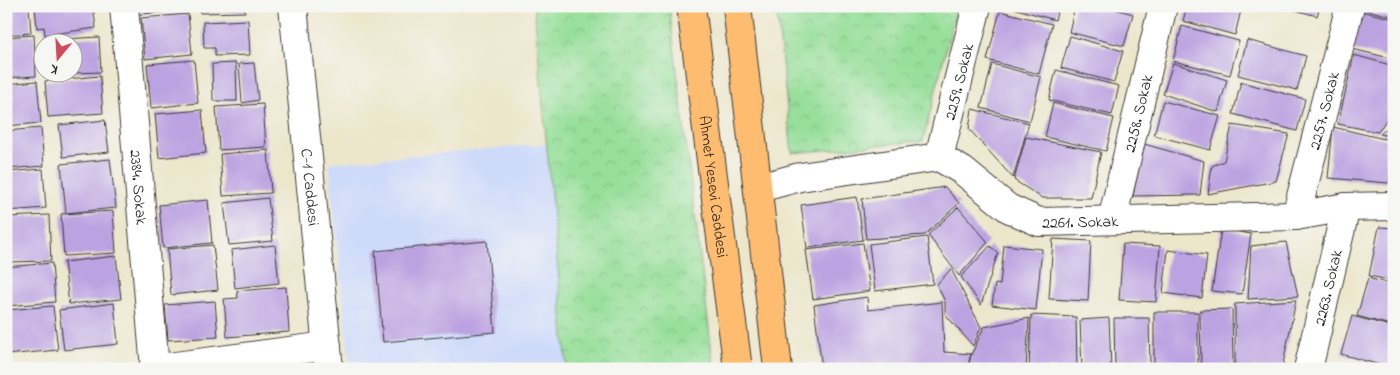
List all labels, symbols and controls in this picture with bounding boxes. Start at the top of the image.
north arrow [32,32,82,82]
street label: 2259. Sokak [939,40,981,123]
text: K [47,58,61,80]
street label: 2257. Sokak [1304,68,1347,153]
street label: 2258. Sokak [1119,71,1161,155]
street label: Ahmet Yesevi Caddesi [691,114,733,259]
street label: C-1 Caddesi [293,148,325,227]
street label: 2384. Sokak [122,149,153,227]
street label: 2261. Sokak [1042,210,1119,236]
street label: 2263. Sokak [1309,246,1350,328]

